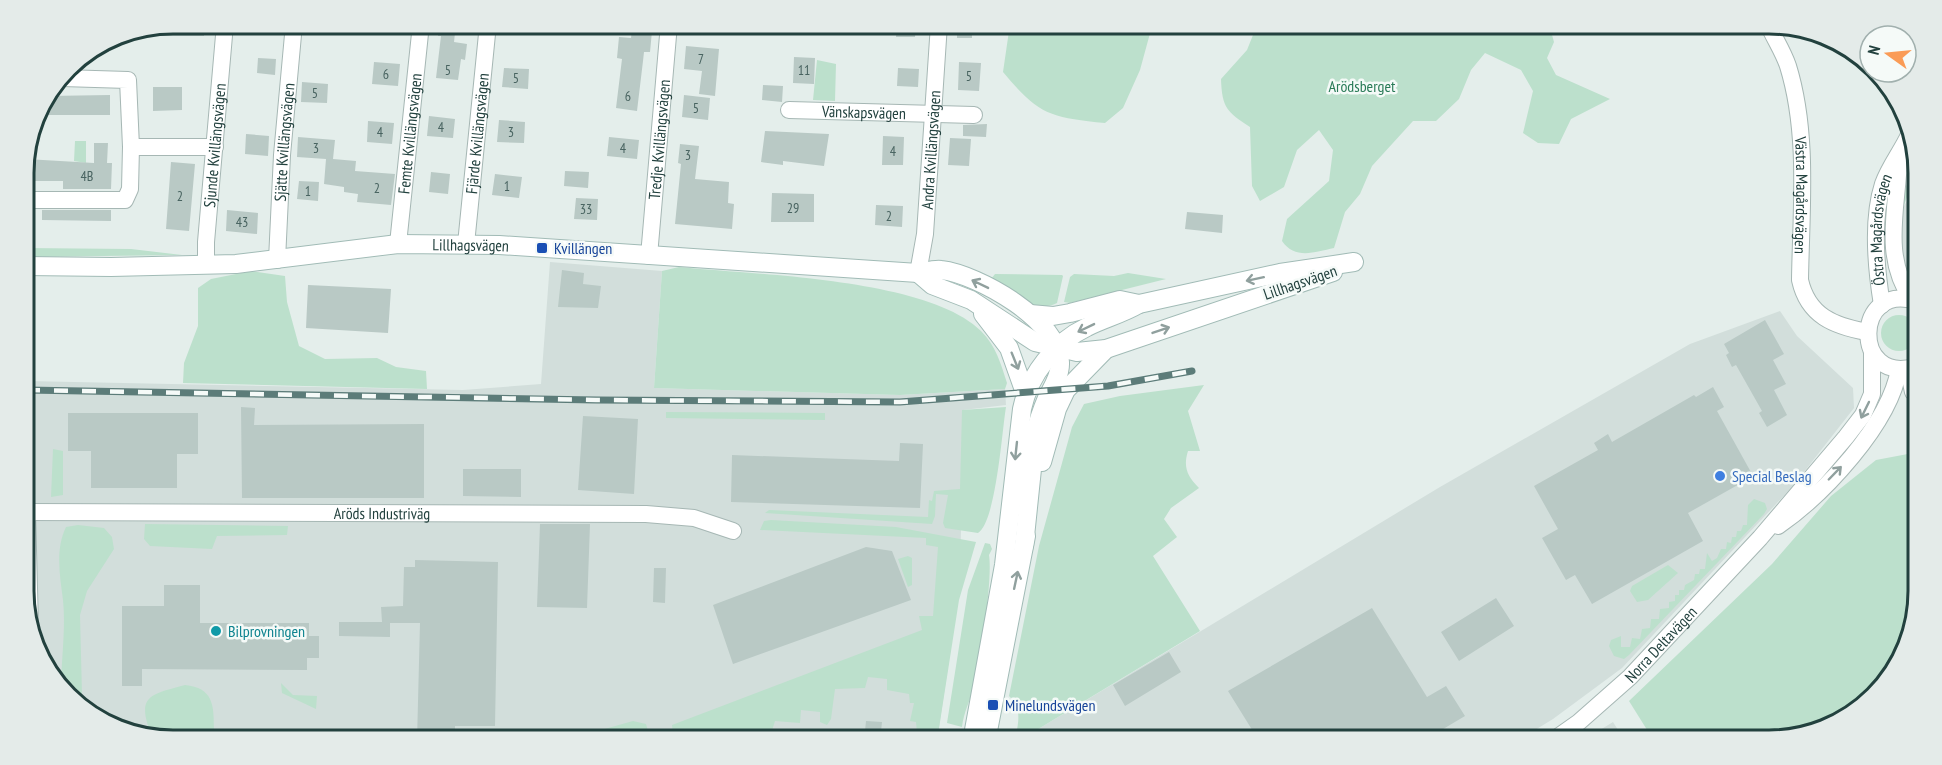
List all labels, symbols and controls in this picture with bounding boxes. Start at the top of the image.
north arrow [1858,24,1918,84]
text: N [1863,43,1884,57]
house number: 7 [698,50,704,68]
house number: 5 [445,61,451,79]
house number: 11 [798,61,810,79]
house number: 6 [383,65,389,83]
house number: 5 [966,67,972,85]
house number: 5 [513,69,519,87]
street label: Femte Kvillängsvägen [393,72,426,195]
street label: Fjärde Kvillängsvägen [461,72,493,195]
park label: Arödsberget [1328,76,1396,96]
street label: Tredje Kvillängsvägen [644,79,674,200]
street label: Sjunde Kvillängsvägen [199,82,230,208]
street label: Sjätte Kvillängsvägen [270,82,299,202]
house number: 5 [312,84,318,102]
house number: 6 [625,87,631,105]
street label: Andra Kvillängsvägen [917,90,945,210]
house number: 5 [693,99,699,117]
street label: Vänskapsvägen [821,101,906,123]
house number: 4 [438,118,445,136]
house number: 4 [377,123,384,141]
house number: 3 [508,123,514,141]
street label: Västra Magårdsvägen [1791,135,1812,254]
house number: 3 [313,139,319,157]
house number: 4 [620,139,627,157]
house number: 4 [890,142,897,160]
house number: 3 [685,146,691,164]
house number: 4B [81,167,93,185]
street label: Östra Magårdsvägen [1866,170,1896,287]
house number: 1 [504,177,510,195]
house number: 2 [374,179,380,197]
house number: 1 [305,182,311,200]
house number: 2 [177,187,183,205]
house number: 29 [787,199,799,217]
house number: 33 [580,200,592,218]
house number: 2 [886,207,892,225]
house number: 43 [236,213,248,231]
street label: Lillhagsvägen [432,234,510,256]
place label: Kvillängen [554,238,612,258]
marker: Kvillängen [535,241,549,255]
street label: Lillhagsvägen [1261,260,1339,304]
one-way arrow [1245,273,1264,285]
one-way arrow [971,277,989,289]
one-way arrow [1078,322,1095,334]
one-way arrow [1151,324,1170,335]
one-way arrow [1010,351,1021,370]
one-way arrow [1858,400,1870,418]
one-way arrow [1011,441,1022,461]
one-way arrow [1828,465,1843,480]
place label: Special Beslag [1732,466,1812,486]
marker: Special Beslag [1713,469,1727,483]
street label: Aröds Industriväg [334,503,430,523]
one-way arrow [1011,571,1023,590]
street label: Norra Deltavägen [1620,602,1701,686]
place label: Bilprovningen [228,621,305,641]
marker: Bilprovningen [209,624,223,638]
place label: Minelundsvägen [1005,695,1095,715]
marker: Minelundsvägen [986,698,1000,712]

